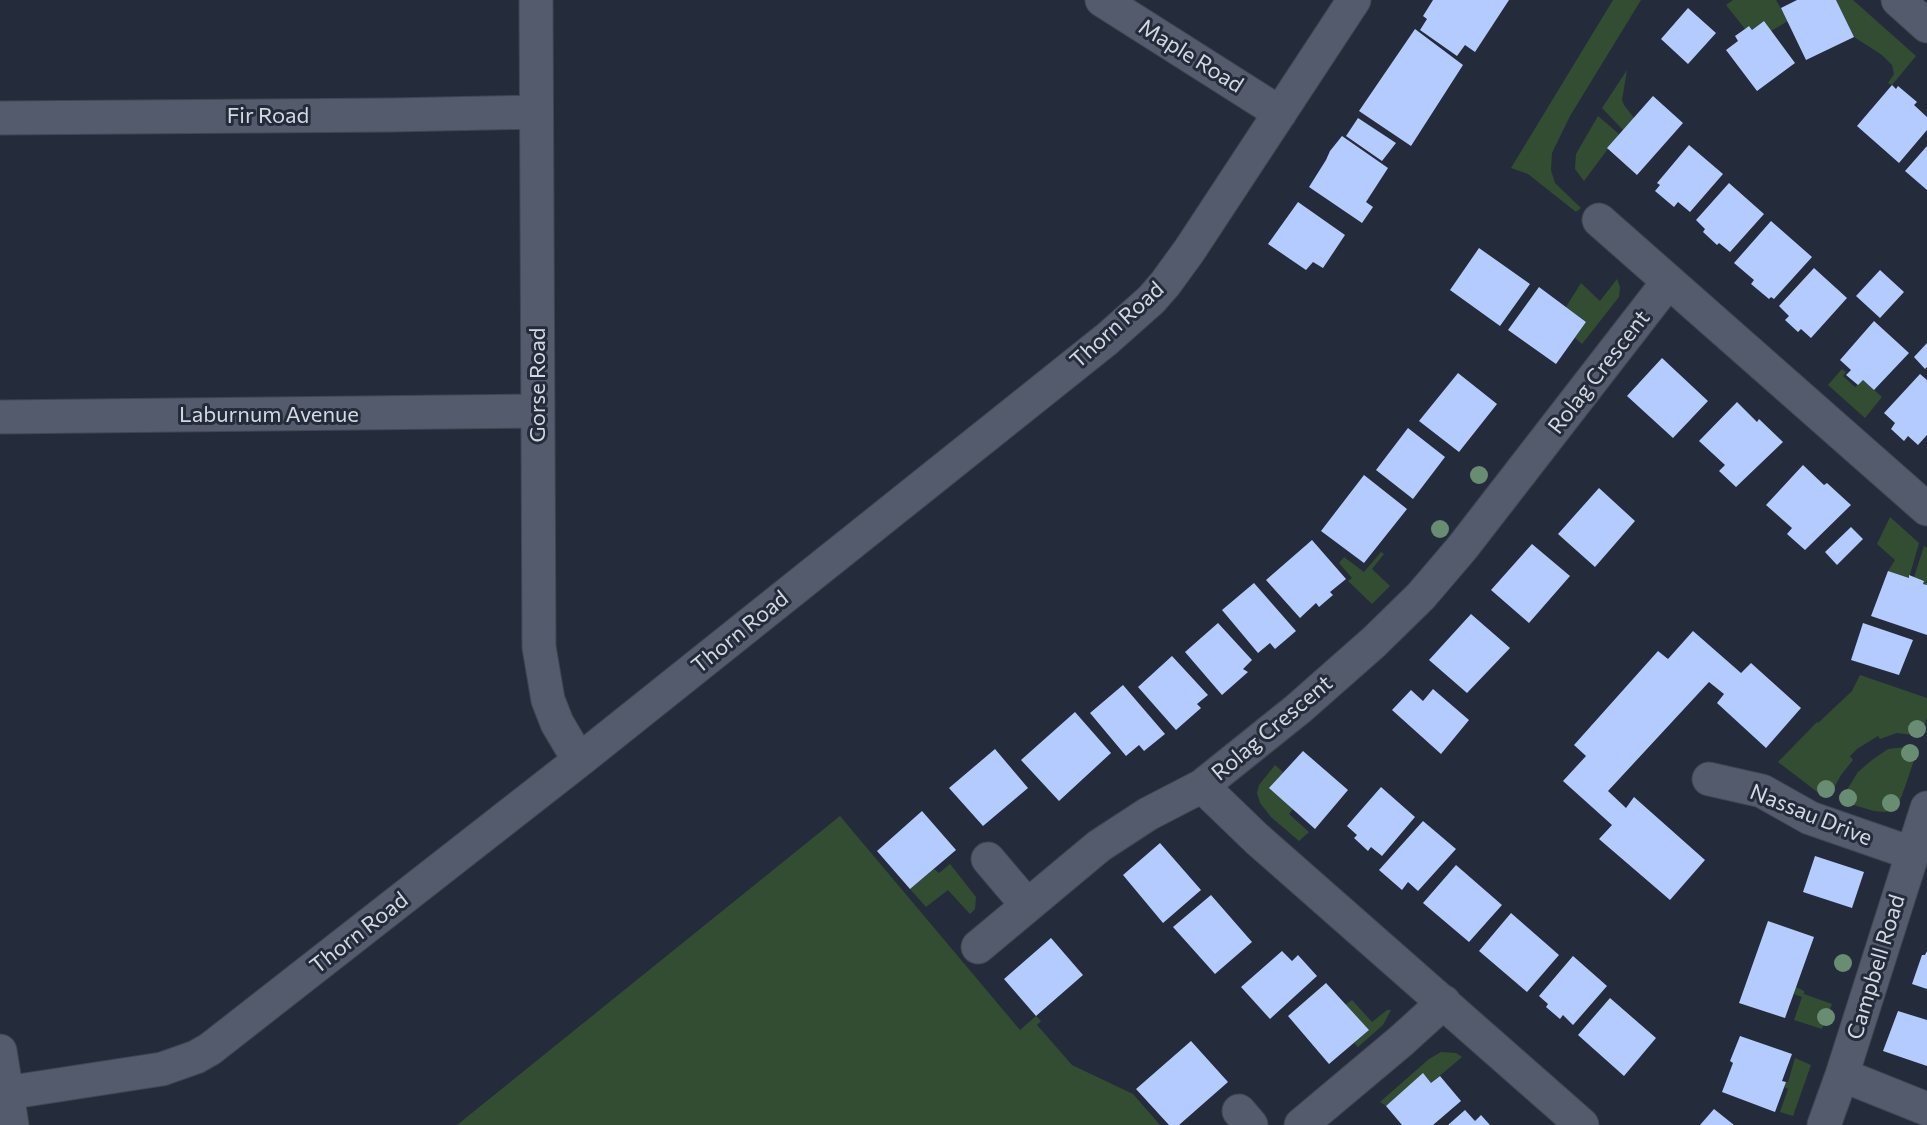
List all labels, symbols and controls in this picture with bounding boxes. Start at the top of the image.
street label: Maple Road [1134,14,1248,98]
street label: Fir Road [227,103,309,129]
street label: Thorn Road [1065,276,1169,374]
street label: Rolag Crescent [1543,305,1655,439]
street label: Gorse Road [525,328,551,442]
street label: Laburnum Avenue [179,402,359,428]
street label: Thorn Road [686,585,794,679]
street label: Rolag Crescent [1206,670,1338,786]
street label: Nassau Drive [1746,779,1876,851]
street label: Thorn Road [305,887,413,979]
street label: Campbell Road [1841,891,1911,1043]

